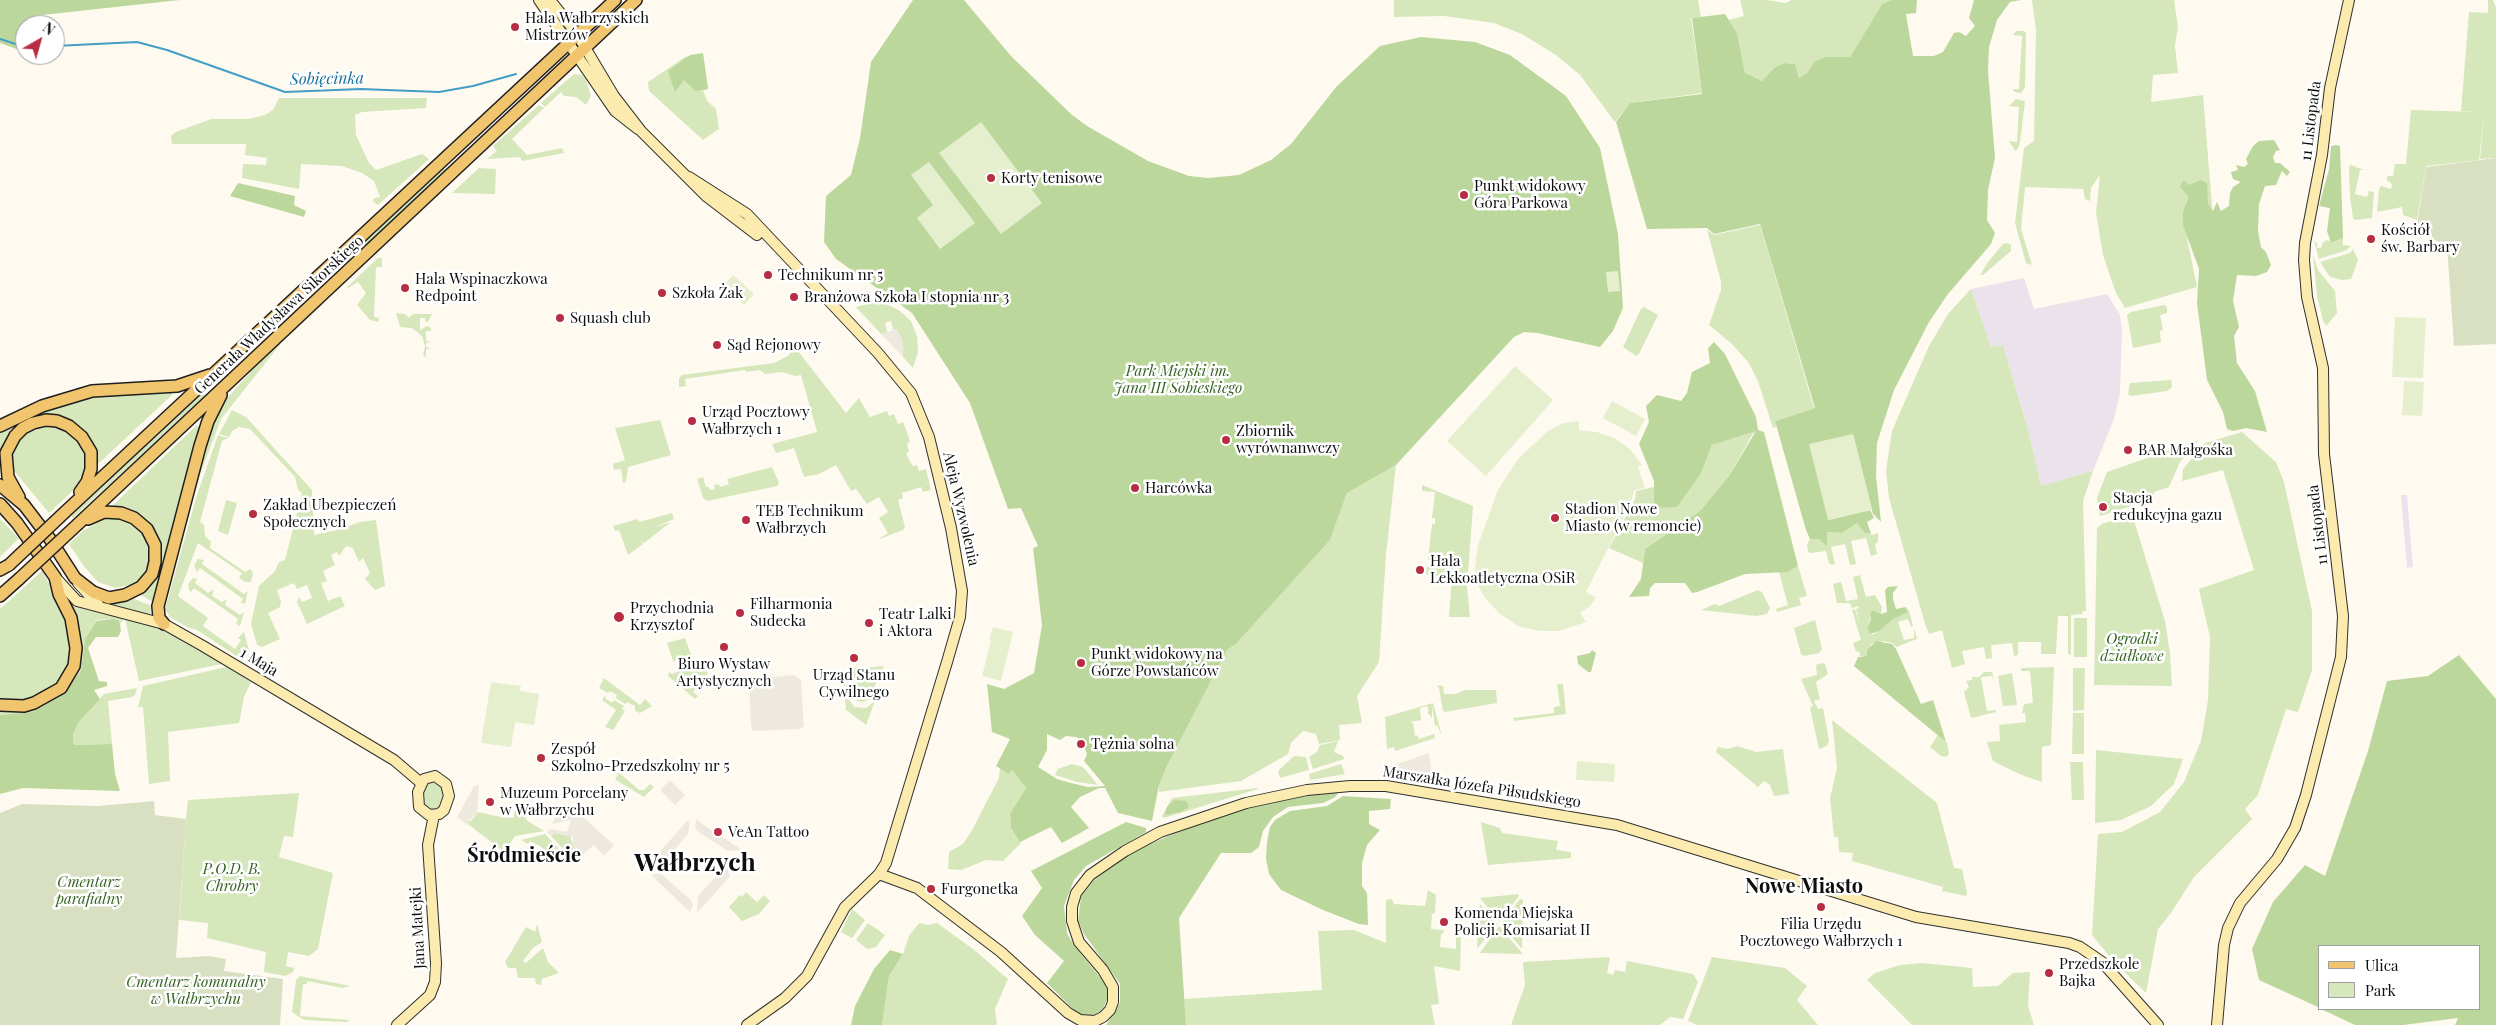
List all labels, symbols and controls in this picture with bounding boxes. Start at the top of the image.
place label: Hala Wałbrzyskich Mistrzów [525,9,649,44]
north arrow [15,15,65,65]
text: N [39,18,59,39]
marker: Hala Wałbrzyskich Mistrzów [509,21,521,33]
water label: Sobięcinka [290,69,364,89]
street label: 11 Listopada [2297,80,2325,162]
place label: Korty tenisowe [1001,169,1102,187]
marker: Korty tenisowe [985,172,997,184]
place label: Punkt widokowy Góra Parkowa [1474,177,1586,212]
marker: Punkt widokowy Góra Parkowa [1458,189,1470,201]
place label: Kościół św. Barbary [2381,221,2459,256]
street label: Generała Władysława Sikorskiego [191,232,367,398]
marker: Kościół św. Barbary [2365,233,2377,245]
place label: Technikum nr 5 [778,266,883,284]
marker: Technikum nr 5 [762,269,774,281]
place label: Hala Wspinaczkowa Redpoint [415,270,548,305]
marker: Hala Wspinaczkowa Redpoint [399,282,411,294]
place label: Szkoła Żak [672,284,743,302]
marker: Szkoła Żak [656,287,668,299]
place label: Branżowa Szkoła I stopnia nr 3 [804,288,1009,306]
marker: Branżowa Szkoła I stopnia nr 3 [788,291,800,303]
place label: Squash club [570,309,651,327]
marker: Squash club [554,312,566,324]
place label: Sąd Rejonowy [727,336,821,354]
marker: Sąd Rejonowy [711,339,723,351]
park label: Park Miejski im. Jana III Sobieskiego [1114,362,1242,397]
place label: Urząd Pocztowy Wałbrzych 1 [702,403,810,438]
marker: Urząd Pocztowy Wałbrzych 1 [686,415,698,427]
place label: Zbiornik wyrównanwczy [1236,422,1340,457]
marker: Zbiornik wyrównanwczy [1220,434,1232,446]
place label: BAR Małgośka [2138,441,2233,459]
marker: BAR Małgośka [2122,444,2134,456]
street label: Aleja Wyzwolenia [939,450,983,568]
place label: Harcówka [1145,479,1212,497]
marker: Harcówka [1129,482,1141,494]
street label: 11 Listopada [2304,484,2332,566]
place label: Stacja redukcyjna gazu [2113,489,2222,524]
place label: Zakład Ubezpieczeń Społecznych [263,496,396,531]
place label: Stadion Nowe Miasto (w remoncie) [1565,500,1701,535]
marker: Stacja redukcyjna gazu [2097,501,2109,513]
place label: TEB Technikum Wałbrzych [756,502,864,537]
marker: Zakład Ubezpieczeń Społecznych [247,508,259,520]
marker: Stadion Nowe Miasto (w remoncie) [1549,512,1561,524]
marker: TEB Technikum Wałbrzych [740,514,752,526]
place label: Hala Lekkoatletyczna OSiR [1430,552,1575,587]
marker: Hala Lekkoatletyczna OSiR [1414,564,1426,576]
place label: Filharmonia Sudecka [750,595,833,630]
place label: Przychodnia Krzysztof [630,599,714,634]
place label: Teatr Lalki i Aktora [879,605,952,640]
marker: Filharmonia Sudecka [734,607,746,619]
marker: Przychodnia Krzysztof [612,610,626,624]
marker: Teatr Lalki i Aktora [863,617,875,629]
park label: Ogrodki działkowe [2100,630,2164,665]
marker: Biuro Wystaw Artystycznych [718,641,730,653]
street label: 1 Maja [237,644,281,680]
place label: Punkt widokowy na Górze Powstańców [1091,645,1223,680]
marker: Urząd Stanu Cywilnego [848,652,860,664]
place label: Biuro Wystaw Artystycznych [676,655,772,690]
marker: Punkt widokowy na Górze Powstańców [1075,657,1087,669]
place label: Urząd Stanu Cywilnego [813,666,895,701]
place label: Tężnia solna [1091,735,1174,753]
marker: Tężnia solna [1075,738,1087,750]
place label: Zespół Szkolno-Przedszkolny nr 5 [551,740,730,775]
marker: Zespół Szkolno-Przedszkolny nr 5 [535,752,547,764]
street label: Marszałka Józefa Piłsudskiego [1382,762,1582,812]
place label: Muzeum Porcelany w Wałbrzychu [500,784,628,819]
marker: Muzeum Porcelany w Wałbrzychu [484,796,496,808]
place label: VeAn Tattoo [728,823,809,841]
marker: VeAn Tattoo [712,826,724,838]
district label: Śródmieście [467,844,581,868]
district label: Wałbrzych [634,848,756,878]
park label: P.O.D. B. Chrobry [203,860,261,895]
park label: Cmentarz parafialny [56,873,122,908]
district label: Nowe Miasto [1745,875,1863,899]
place label: Furgonetka [941,880,1018,898]
marker: Furgonetka [925,883,937,895]
street label: Jana Matejki [407,886,429,970]
marker: Filia Urzędu Pocztowego Wałbrzych 1 [1815,901,1827,913]
place label: Komenda Miejska Policji. Komisariat II [1454,904,1590,939]
place label: Filia Urzędu Pocztowego Wałbrzych 1 [1739,915,1903,950]
marker: Komenda Miejska Policji. Komisariat II [1438,916,1450,928]
legend [2318,945,2481,1010]
place label: Przedszkole Bajka [2059,955,2139,990]
text: Ulica [2365,955,2398,975]
marker: Przedszkole Bajka [2043,967,2055,979]
park label: Cmentarz komunalny w Wałbrzychu [126,973,266,1008]
text: Park [2365,980,2396,1000]

